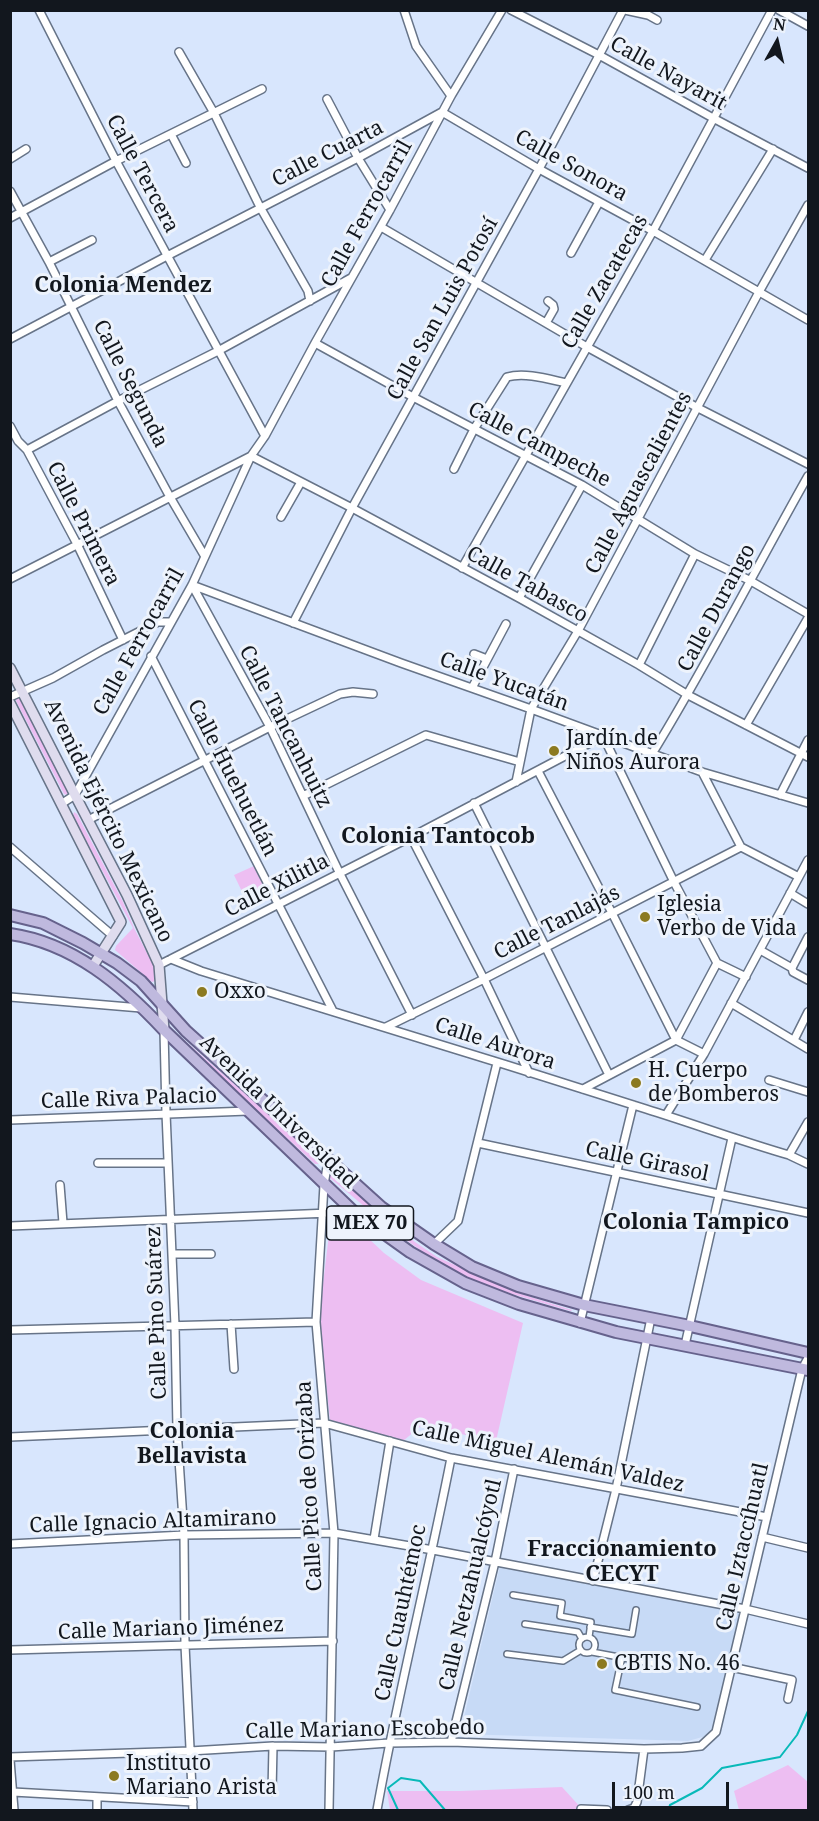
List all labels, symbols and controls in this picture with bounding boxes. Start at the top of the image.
north arrow [747,12,807,72]
text: N [772,12,787,36]
street label: Calle Nayarit [605,32,731,116]
street label: Calle Tercera [100,111,184,237]
street label: Calle Cuarta [268,115,388,193]
street label: Calle Sonora [510,125,632,207]
street label: Calle Ferrocarril [316,136,418,292]
street label: Calle Zacatecas [556,210,654,354]
street label: Calle San Luis Potosí [382,213,504,405]
district label: Colonia Mendez [34,273,212,299]
street label: Calle Segunda [87,316,173,452]
street label: Calle Aguascalientes [580,387,698,579]
street label: Calle Campeche [463,397,615,493]
street label: Calle Primera [41,458,125,590]
street label: Calle Durango [673,540,761,676]
street label: Calle Tabasco [462,541,592,629]
street label: Calle Ferrocarril [88,564,190,720]
street label: Calle Tancanhuitz [233,641,337,813]
street label: Calle Yucatán [436,647,572,717]
street label: Avenida Ejército Mexicano [38,695,178,947]
street label: Calle Huehuetlán [182,695,282,861]
place label: Jardín de Niños Aurora [566,726,700,776]
marker: Jardín de Niños Aurora [547,744,561,758]
district label: Colonia Tantocob [341,824,535,850]
street label: Calle Xilitla [221,849,333,923]
street label: Calle Tanlajás [490,880,624,966]
place label: Iglesia Verbo de Vida [657,892,797,942]
marker: Iglesia Verbo de Vida [638,910,652,924]
place label: Oxxo [214,979,266,1005]
marker: Oxxo [195,985,209,999]
street label: Calle Aurora [431,1013,559,1075]
street label: Avenida Universidad [194,1030,362,1194]
place label: H. Cuerpo de Bomberos [648,1058,779,1108]
marker: H. Cuerpo de Bomberos [629,1076,643,1090]
street label: Calle Riva Palacio [40,1083,218,1115]
street label: Calle Girasol [583,1137,711,1187]
road number: MEX 70 [326,1206,413,1240]
district label: Colonia Tampico [603,1210,789,1236]
street label: Calle Pino Suárez [141,1226,173,1400]
street label: Calle Pico de Orizaba [292,1380,328,1592]
street label: Calle Miguel Alemán Valdez [409,1416,687,1498]
district label: Colonia Bellavista [137,1419,247,1470]
street label: Calle Iztaccíhuatl [711,1460,775,1634]
street label: Calle Netzahualcóyotl [434,1477,508,1693]
street label: Calle Ignacio Altamirano [29,1505,277,1539]
street label: Calle Cuauhtémoc [370,1522,432,1704]
district label: Fraccionamiento CECYT [527,1537,717,1588]
street label: Calle Mariano Jiménez [57,1612,285,1646]
place label: CBTIS No. 46 [614,1651,740,1677]
marker: CBTIS No. 46 [595,1657,609,1671]
street label: Calle Mariano Escobedo [245,1715,485,1745]
place label: Instituto Mariano Arista [126,1751,277,1801]
marker: Instituto Mariano Arista [107,1769,121,1783]
scale bar [615,1770,732,1808]
text: 100 m [623,1780,675,1804]

